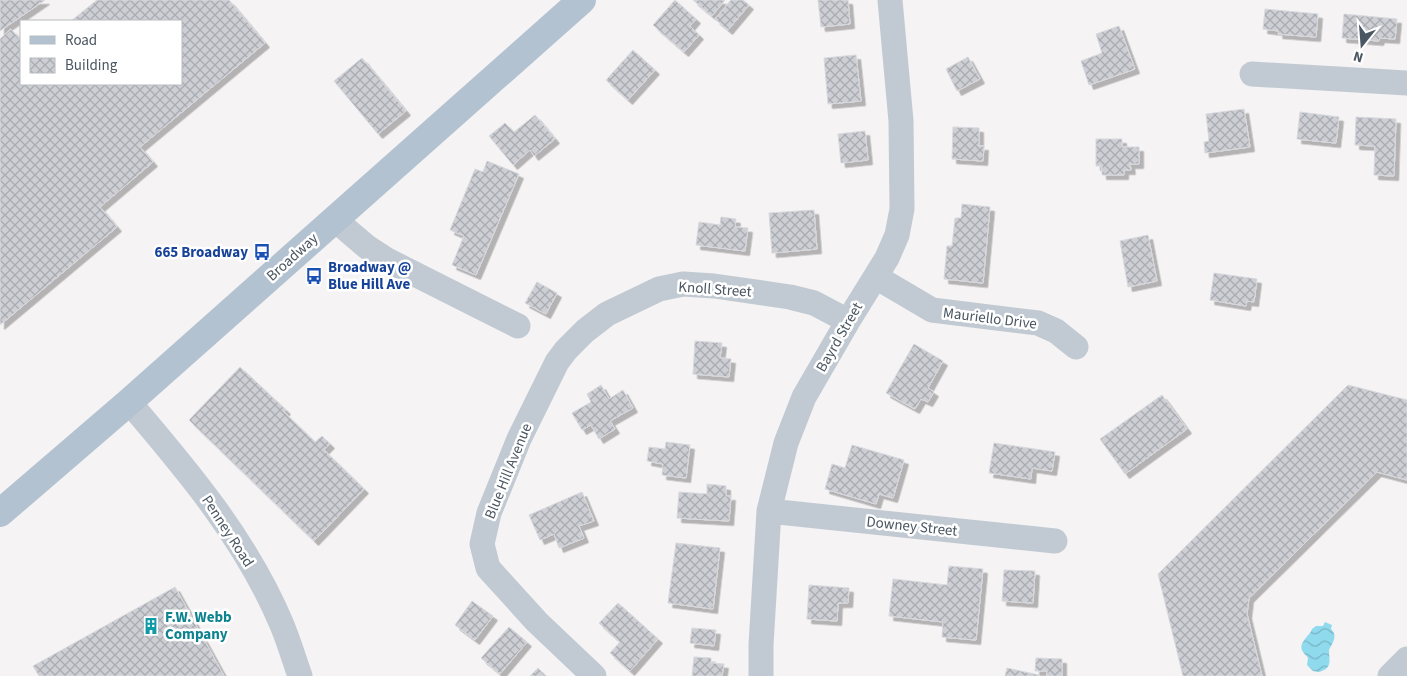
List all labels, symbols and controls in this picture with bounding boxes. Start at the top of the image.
legend [20,20,182,85]
north arrow [1337,20,1387,70]
text: Road [65,30,97,51]
text: N [1351,46,1366,67]
text: Building [65,55,118,76]
street label: Broadway [262,229,323,286]
place label: 665 Broadway [154,242,248,263]
bus stop icon: 665 Broadway [252,242,272,262]
place label: Broadway @ Blue Hill Ave [328,257,411,295]
bus stop icon: Broadway @ Blue Hill Ave [304,266,324,286]
street label: Knoll Street [678,276,752,303]
street label: Bayrd Street [811,299,868,376]
street label: Mauriello Drive [942,302,1038,335]
street label: Blue Hill Avenue [480,420,537,522]
street label: Penney Road [197,491,259,571]
street label: Downey Street [865,511,958,542]
place label: F.W. Webb Company [165,607,232,645]
building icon: F.W. Webb Company [141,616,161,636]

